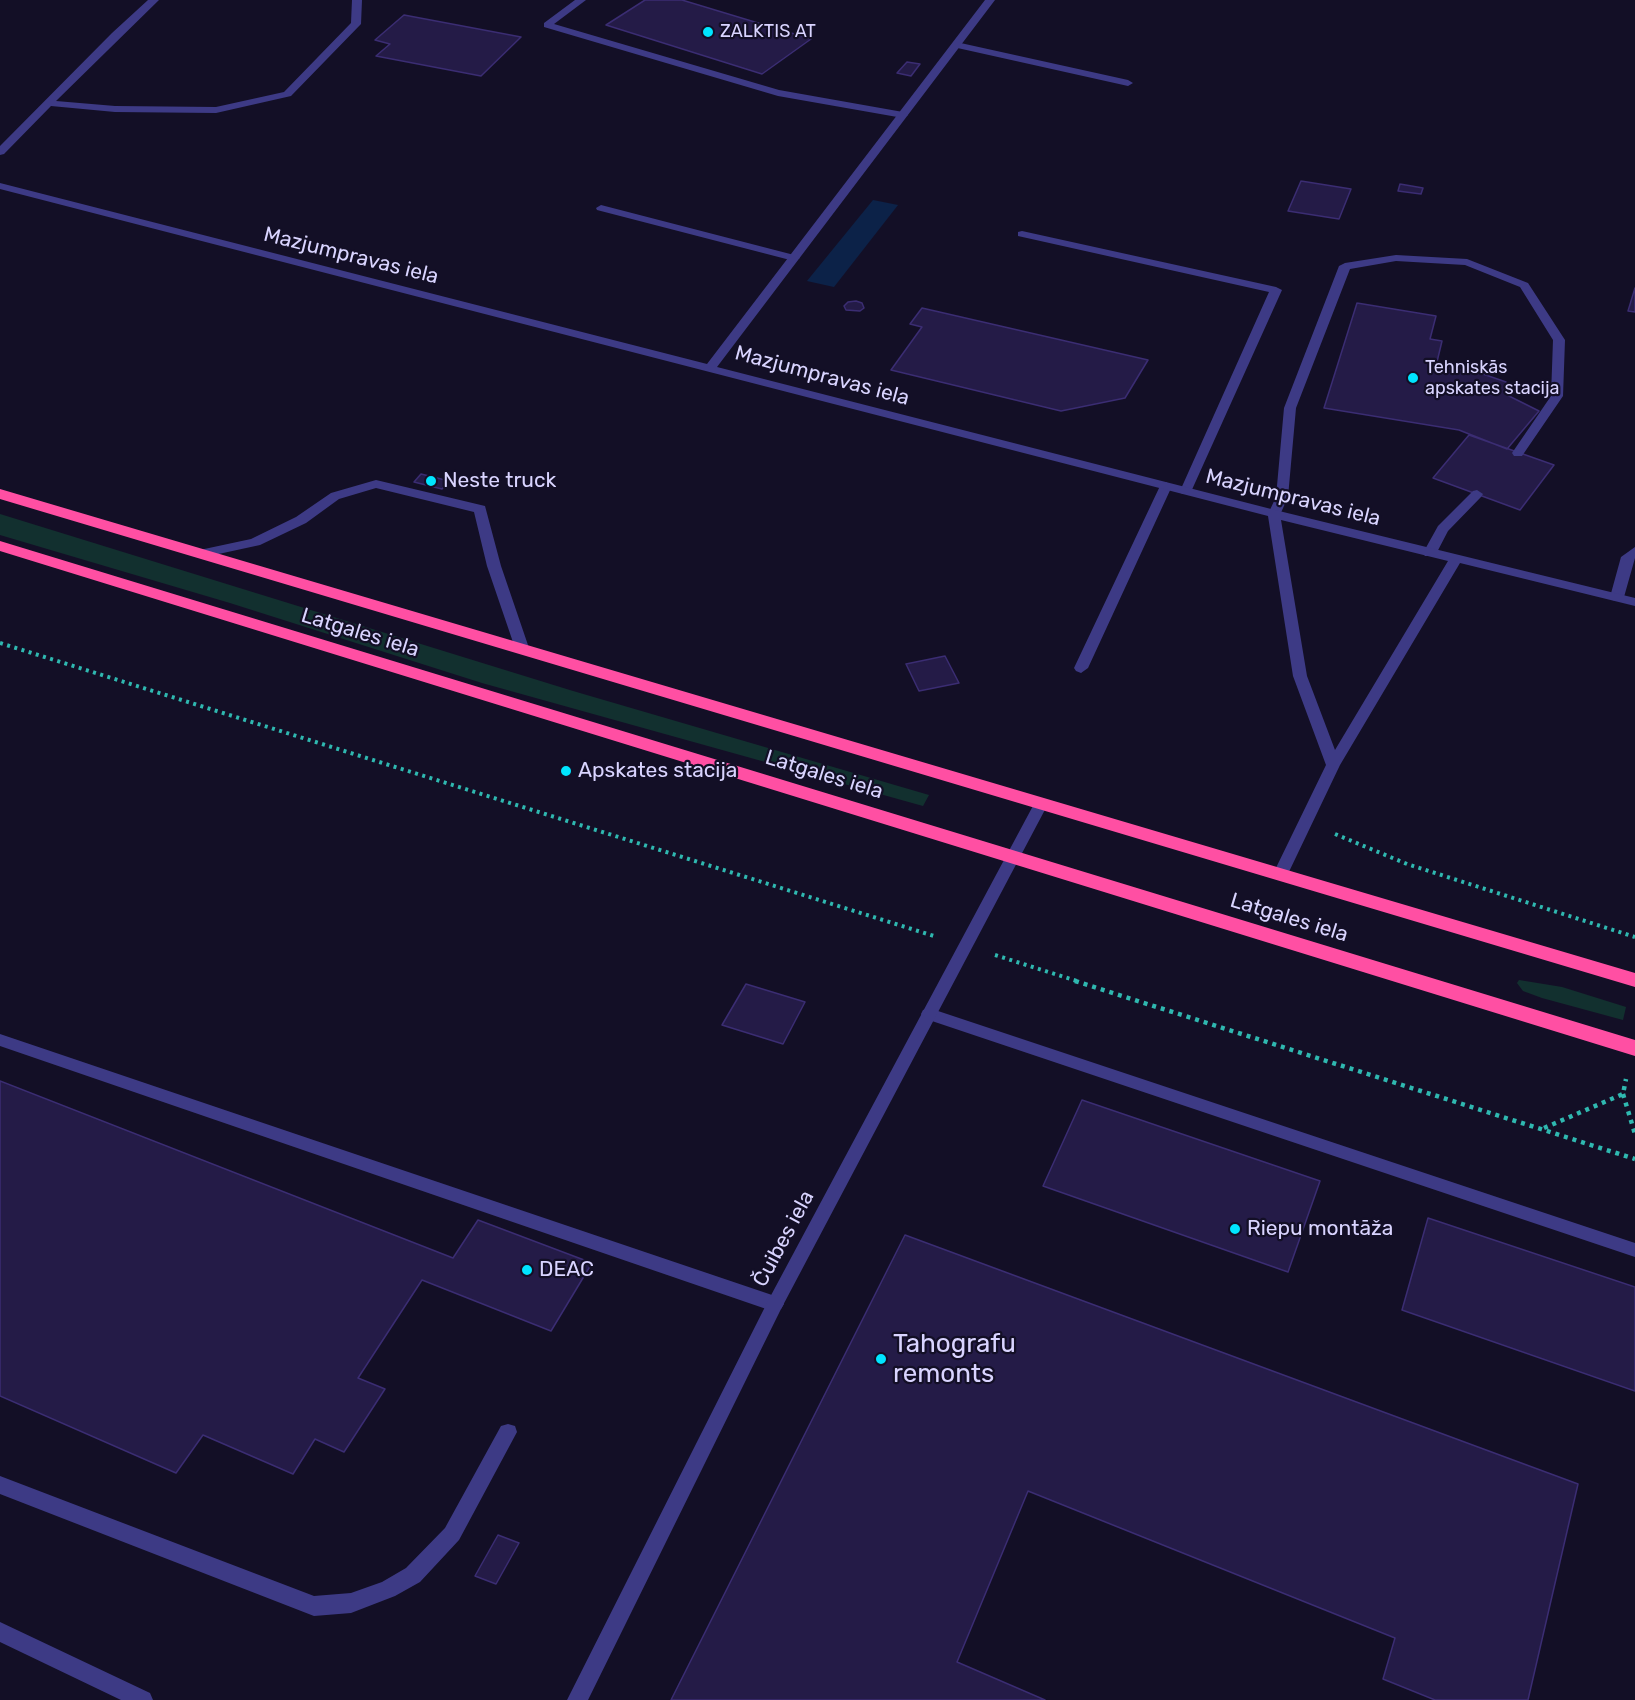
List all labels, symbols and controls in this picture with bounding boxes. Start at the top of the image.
place label: ZALKTIS AT [720,21,816,43]
marker: ZALKTIS AT [701,25,715,39]
street label: Mazjumpravas iela [261,222,441,290]
street label: Mazjumpravas iela [732,341,912,411]
place label: Tehniskās apskates stacija [1425,357,1559,400]
marker: Tehniskās apskates stacija [1406,371,1420,385]
street label: Mazjumpravas iela [1203,464,1383,532]
place label: Neste truck [443,468,556,494]
marker: Neste truck [424,474,438,488]
street label: Latgales iela [298,603,422,663]
street label: Latgales iela [762,745,886,805]
place label: Apskates stacija [578,758,737,784]
marker: Apskates stacija [559,764,573,778]
street label: Latgales iela [1227,888,1351,948]
street label: Čuibes iela [748,1187,820,1291]
place label: Riepu montāža [1247,1216,1393,1242]
marker: Riepu montāža [1228,1222,1242,1236]
place label: DEAC [539,1257,594,1283]
marker: DEAC [520,1263,534,1277]
place label: Tahografu remonts [893,1328,1016,1390]
marker: Tahografu remonts [874,1352,888,1366]

